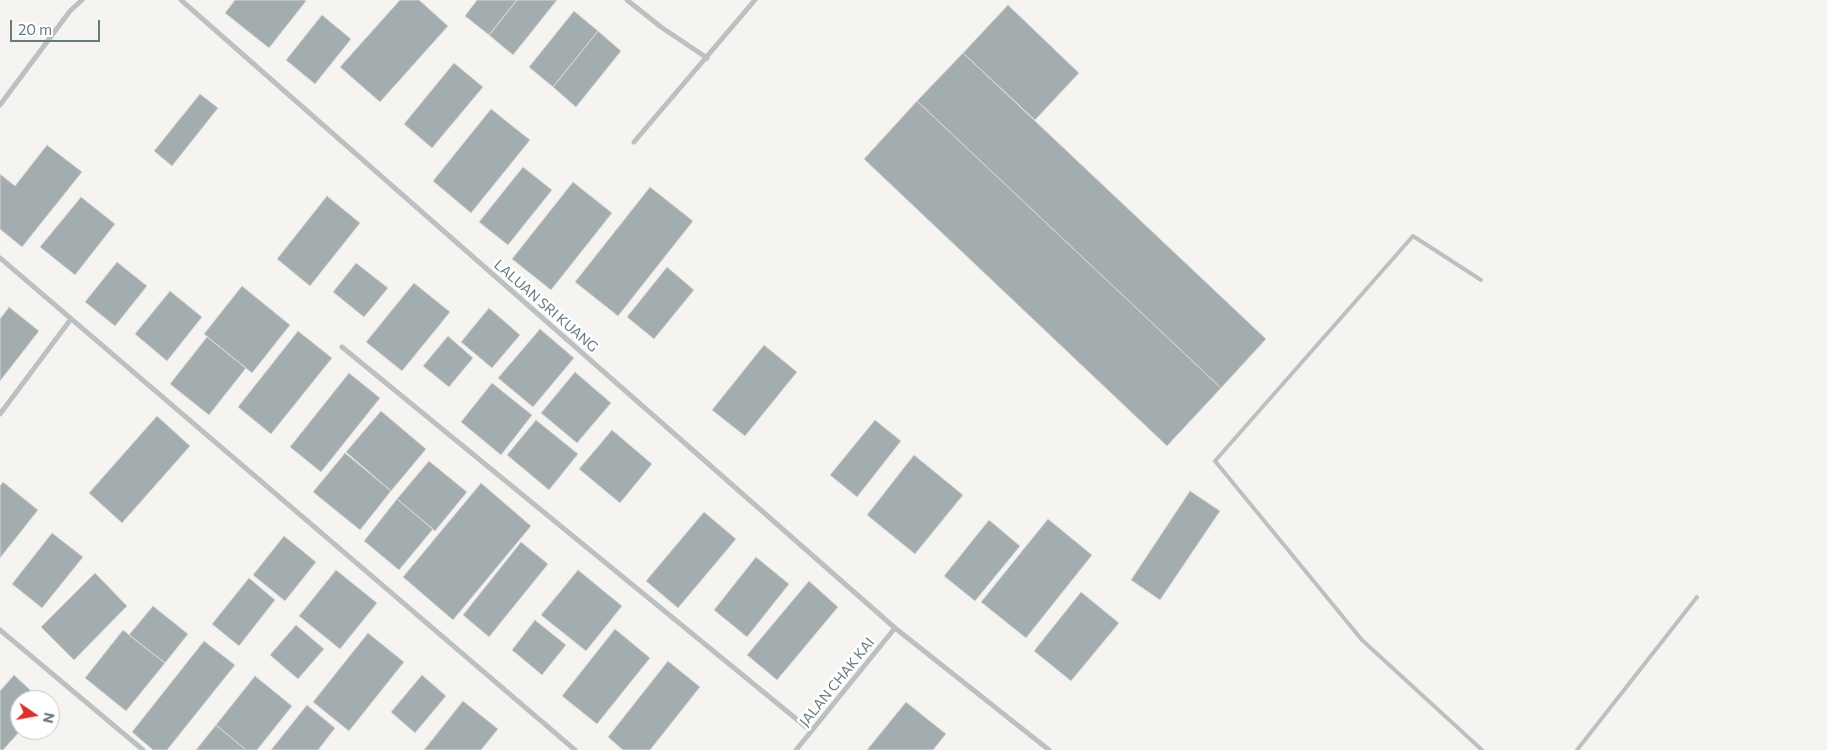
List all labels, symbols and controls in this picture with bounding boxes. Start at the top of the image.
scale bar [12,10,102,42]
text: 20 m [18,20,52,38]
street label: LALUAN SRI KUANG [491,256,601,356]
street label: JALAN CHAK KAI [796,634,878,730]
north arrow [10,690,60,740]
text: N [40,711,59,725]

